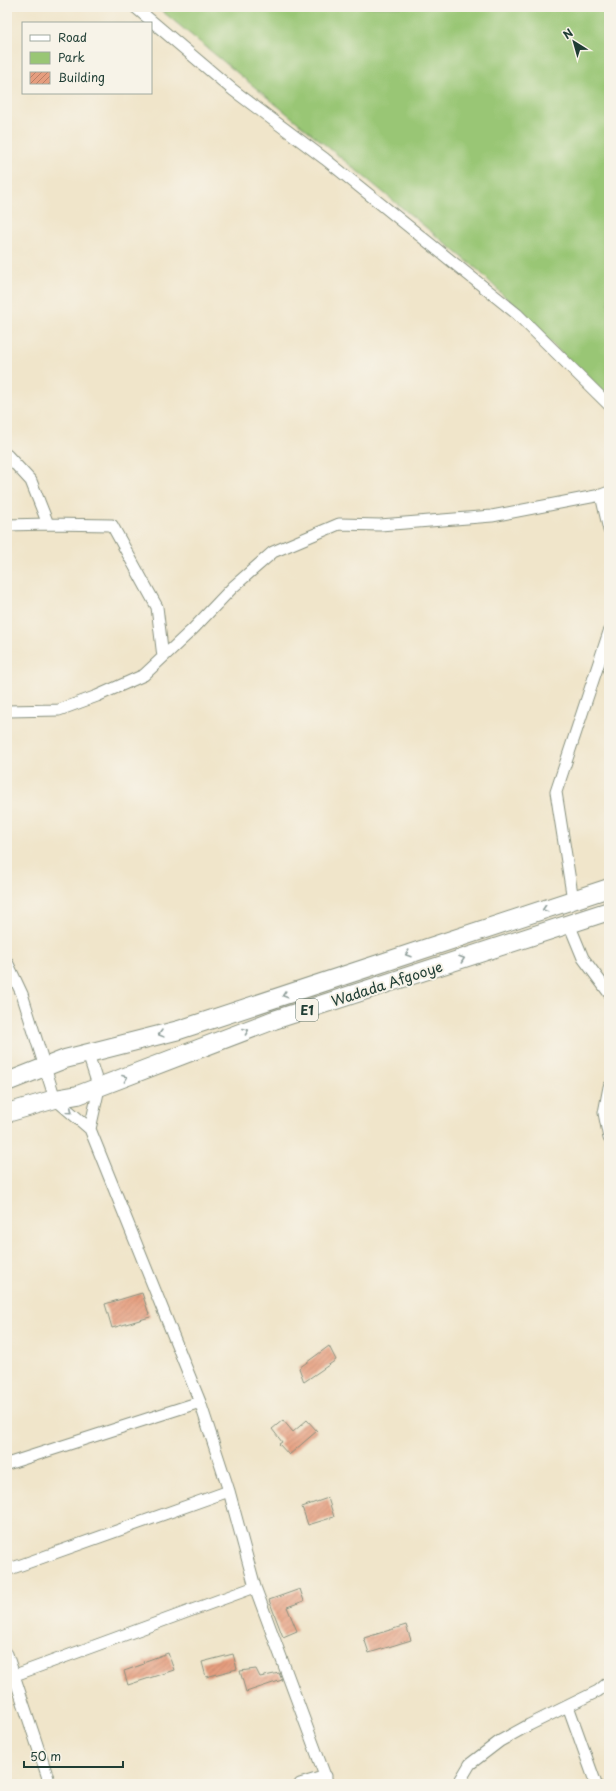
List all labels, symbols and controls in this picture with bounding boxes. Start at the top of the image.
legend [22,22,152,94]
north arrow [554,22,594,62]
text: N [559,24,577,43]
text: Road [58,28,87,46]
text: Park [58,48,85,66]
text: Building [58,68,105,86]
one-way arrow [542,904,549,913]
one-way arrow [405,949,412,957]
street label: Wadada Afgooye [329,956,445,1011]
one-way arrow [459,956,466,964]
one-way arrow [282,990,289,998]
road number: E1 [296,999,318,1021]
one-way arrow [242,1028,249,1036]
one-way arrow [158,1030,164,1038]
one-way arrow [121,1074,128,1082]
one-way arrow [65,1107,73,1114]
scale bar [24,1743,123,1769]
text: 50 m [30,1747,61,1765]

